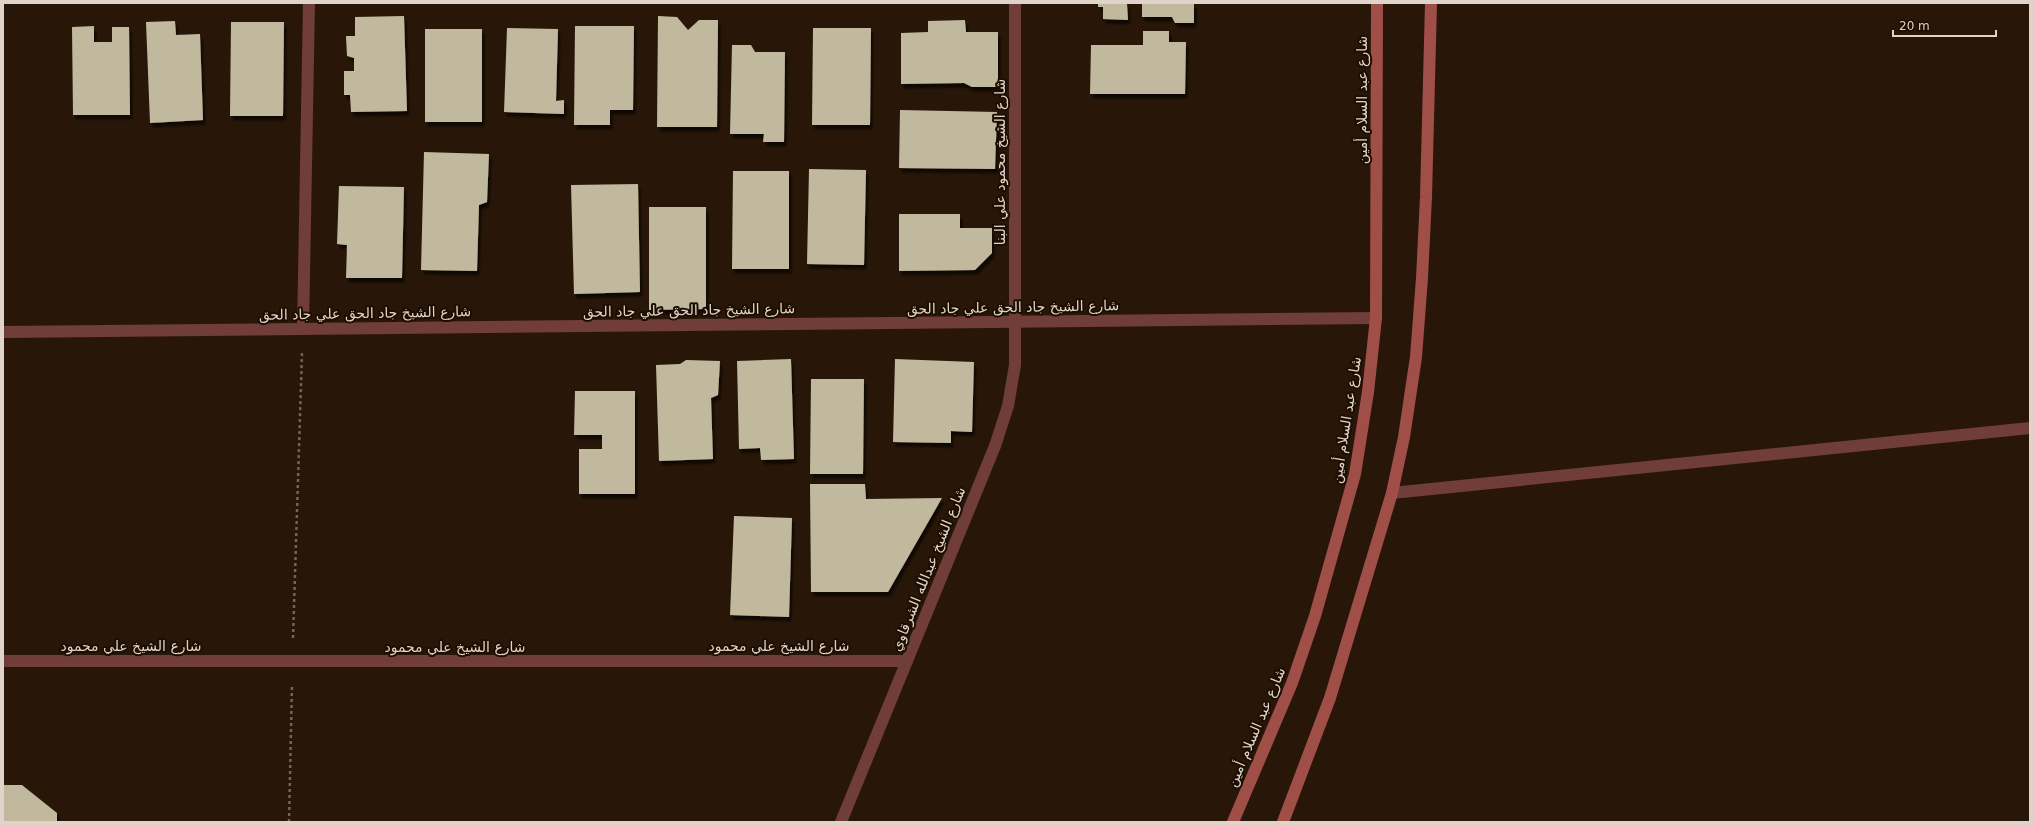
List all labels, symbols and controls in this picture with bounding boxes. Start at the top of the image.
scale bar [1893,12,1996,38]
text: 20 m [1899,19,1930,33]
street label: شارع عبد السلام أمين [1353,36,1371,164]
street label: شارع الشيخ محمود علي البنا [992,79,1009,245]
street label: شارع الشيخ جاد الحق علي جاد الحق [907,297,1119,318]
street label: شارع الشيخ جاد الحق علي جاد الحق [583,300,795,321]
street label: شارع الشيخ جاد الحق علي جاد الحق [259,303,471,324]
street label: شارع عبد السلام أمين [1327,355,1365,485]
street label: شارع الشيخ عبدالله الشرقاوي [888,485,969,654]
street label: شارع الشيخ علي محمود [60,638,202,655]
street label: شارع الشيخ علي محمود [708,638,850,655]
street label: شارع الشيخ علي محمود [384,639,526,656]
street label: شارع عبد السلام أمين [1223,664,1289,790]

